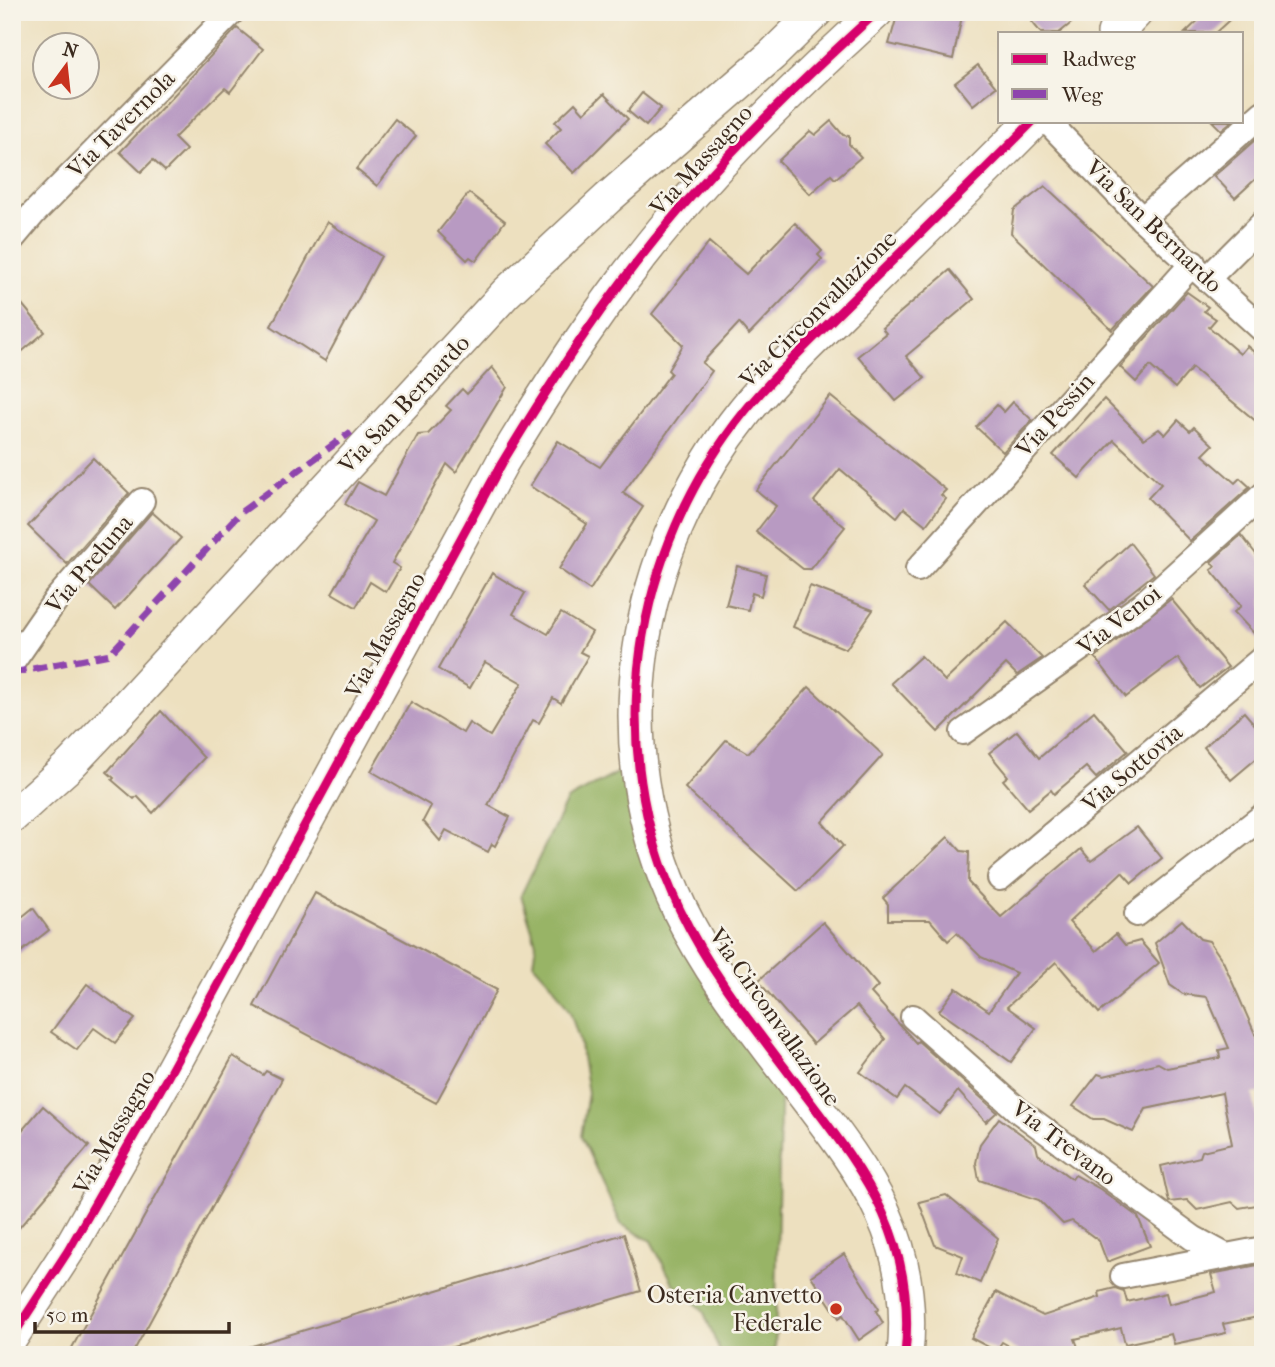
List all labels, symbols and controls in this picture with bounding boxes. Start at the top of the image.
north arrow [32,32,102,102]
legend [998,32,1244,122]
text: N [60,38,81,63]
text: Radweg [1062,47,1136,71]
street label: Via Tavernola [61,64,181,184]
text: Weg [1061,83,1104,107]
street label: Via Massagno [643,99,758,222]
street label: Via San Bernardo [1079,153,1228,298]
street label: Via Circonvallazione [733,225,902,394]
street label: Via San Bernardo [332,329,475,480]
street label: Via Pessin [1009,367,1100,464]
street label: Via Preluna [39,508,139,620]
street label: Via Massagno [338,567,431,704]
street label: Via Venoi [1071,579,1166,662]
street label: Via Sottovia [1075,717,1189,819]
street label: Via Circonvallazione [703,922,847,1111]
street label: Via Massagno [66,1065,161,1200]
street label: Via Trevano [1005,1094,1122,1191]
place label: Osteria Canvetto Federale [647,1281,822,1337]
scale bar [35,1290,229,1334]
marker: Osteria Canvetto Federale [828,1301,844,1317]
text: 50 m [46,1303,89,1327]

